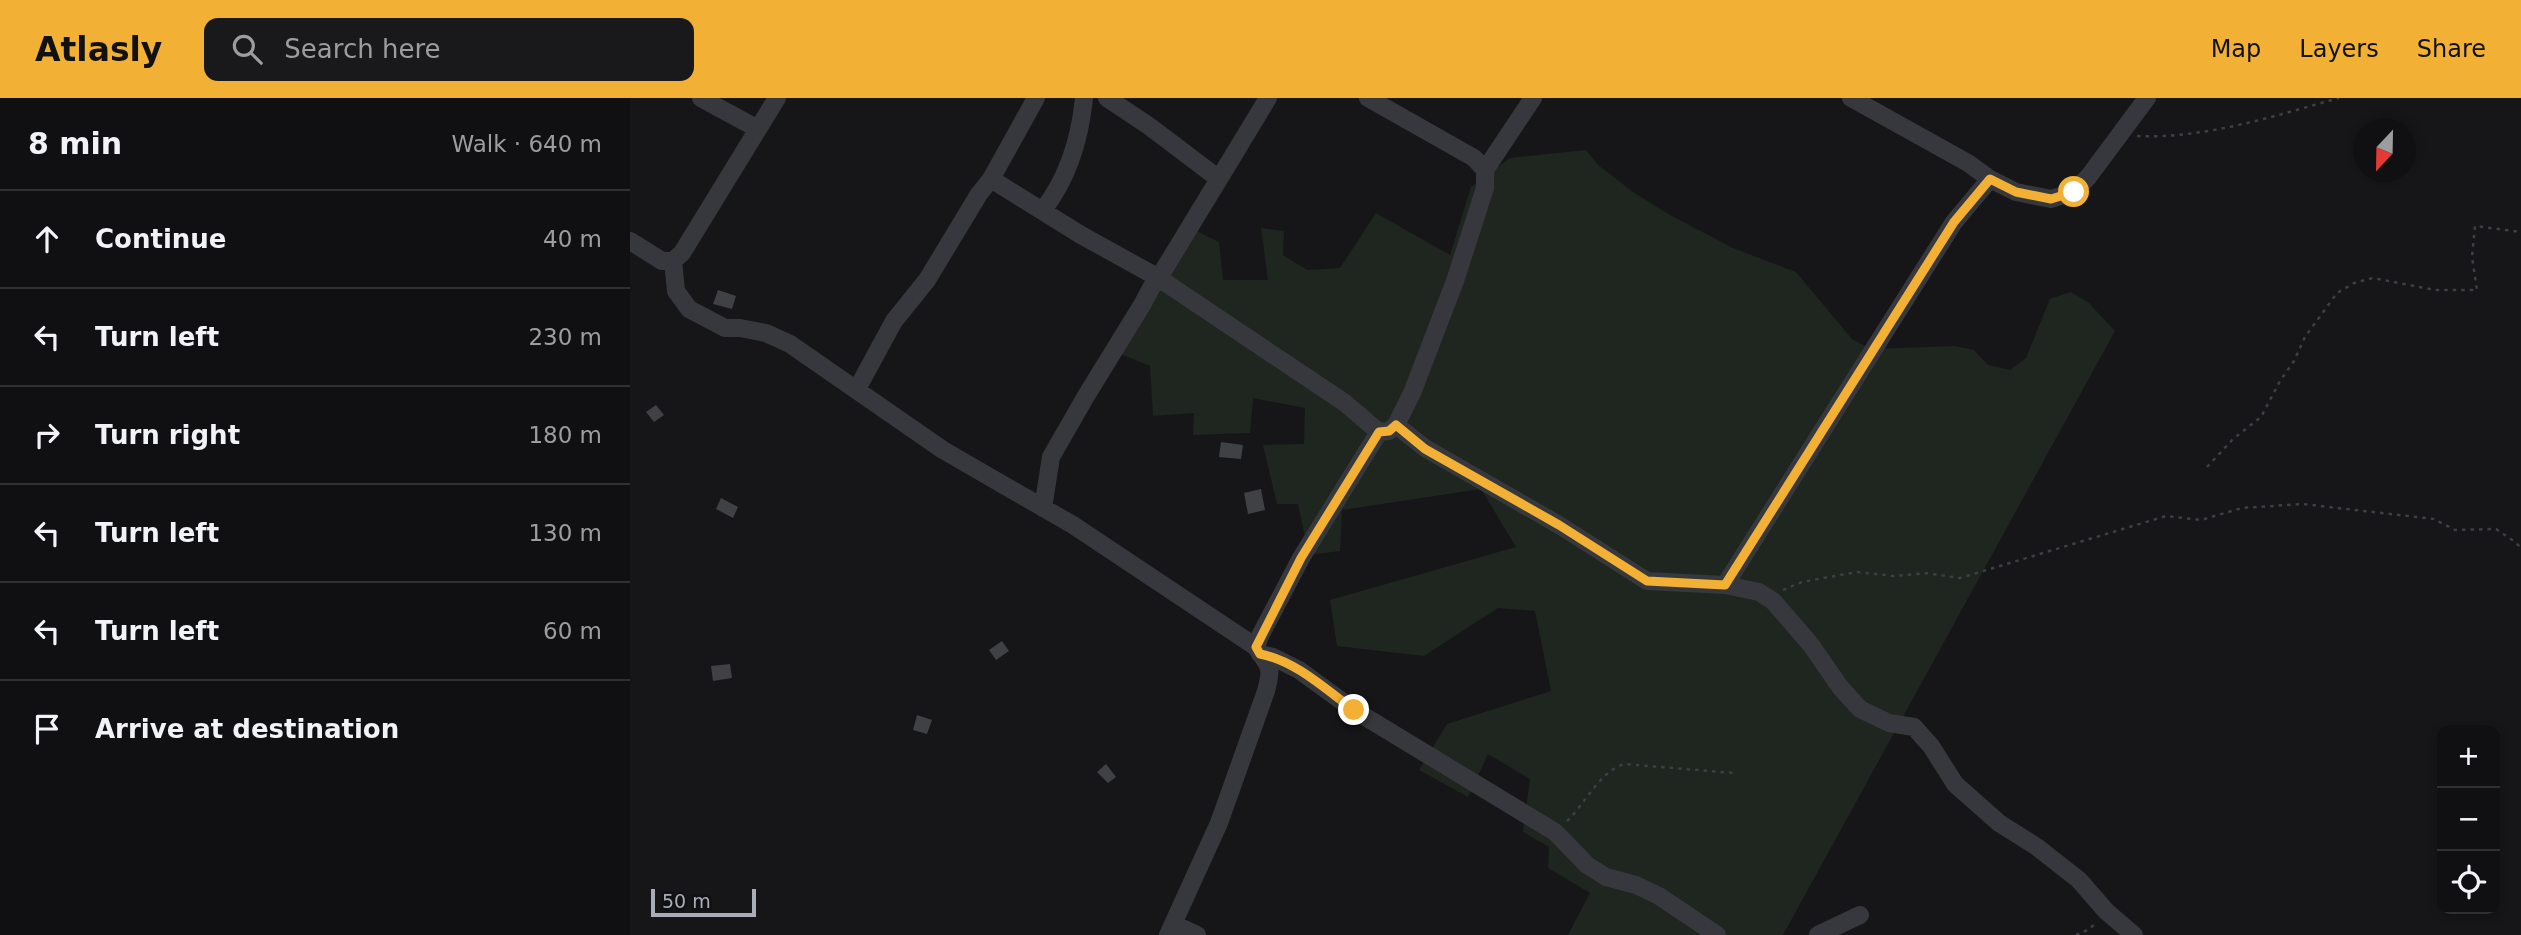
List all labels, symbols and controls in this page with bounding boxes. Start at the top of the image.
search box [204,18,694,81]
text: Atlasly [35,30,162,69]
icon: search [228,30,266,68]
text: Search here [284,34,441,64]
text: Map [2211,35,2261,63]
text: Layers [2299,35,2379,63]
text: Share [2417,35,2486,63]
north arrow [2353,119,2416,182]
text: 8 min [28,126,122,161]
text: Walk · 640 m [451,131,602,157]
route start [2058,176,2089,207]
icon: ahead [28,220,66,258]
text: Continue [95,224,226,254]
text: 40 m [543,226,602,252]
icon: left [28,318,66,356]
text: Turn left [95,322,219,352]
text: 230 m [528,324,602,350]
icon: right [28,416,66,454]
text: Turn right [95,420,240,450]
text: 180 m [528,422,602,448]
icon: left [28,514,66,552]
text: Turn left [95,518,219,548]
text: 130 m [528,520,602,546]
icon: left [28,612,66,650]
text: Turn left [95,616,219,646]
text: 60 m [543,618,602,644]
route end [1338,694,1369,725]
icon: arrive [28,710,66,748]
text: Arrive at destination [95,714,399,744]
map controls [2437,725,2500,914]
button: + [2437,725,2500,788]
button: − [2437,788,2500,851]
button: locate [2437,851,2500,914]
scale bar [651,886,756,918]
text: 50 m [662,890,711,912]

